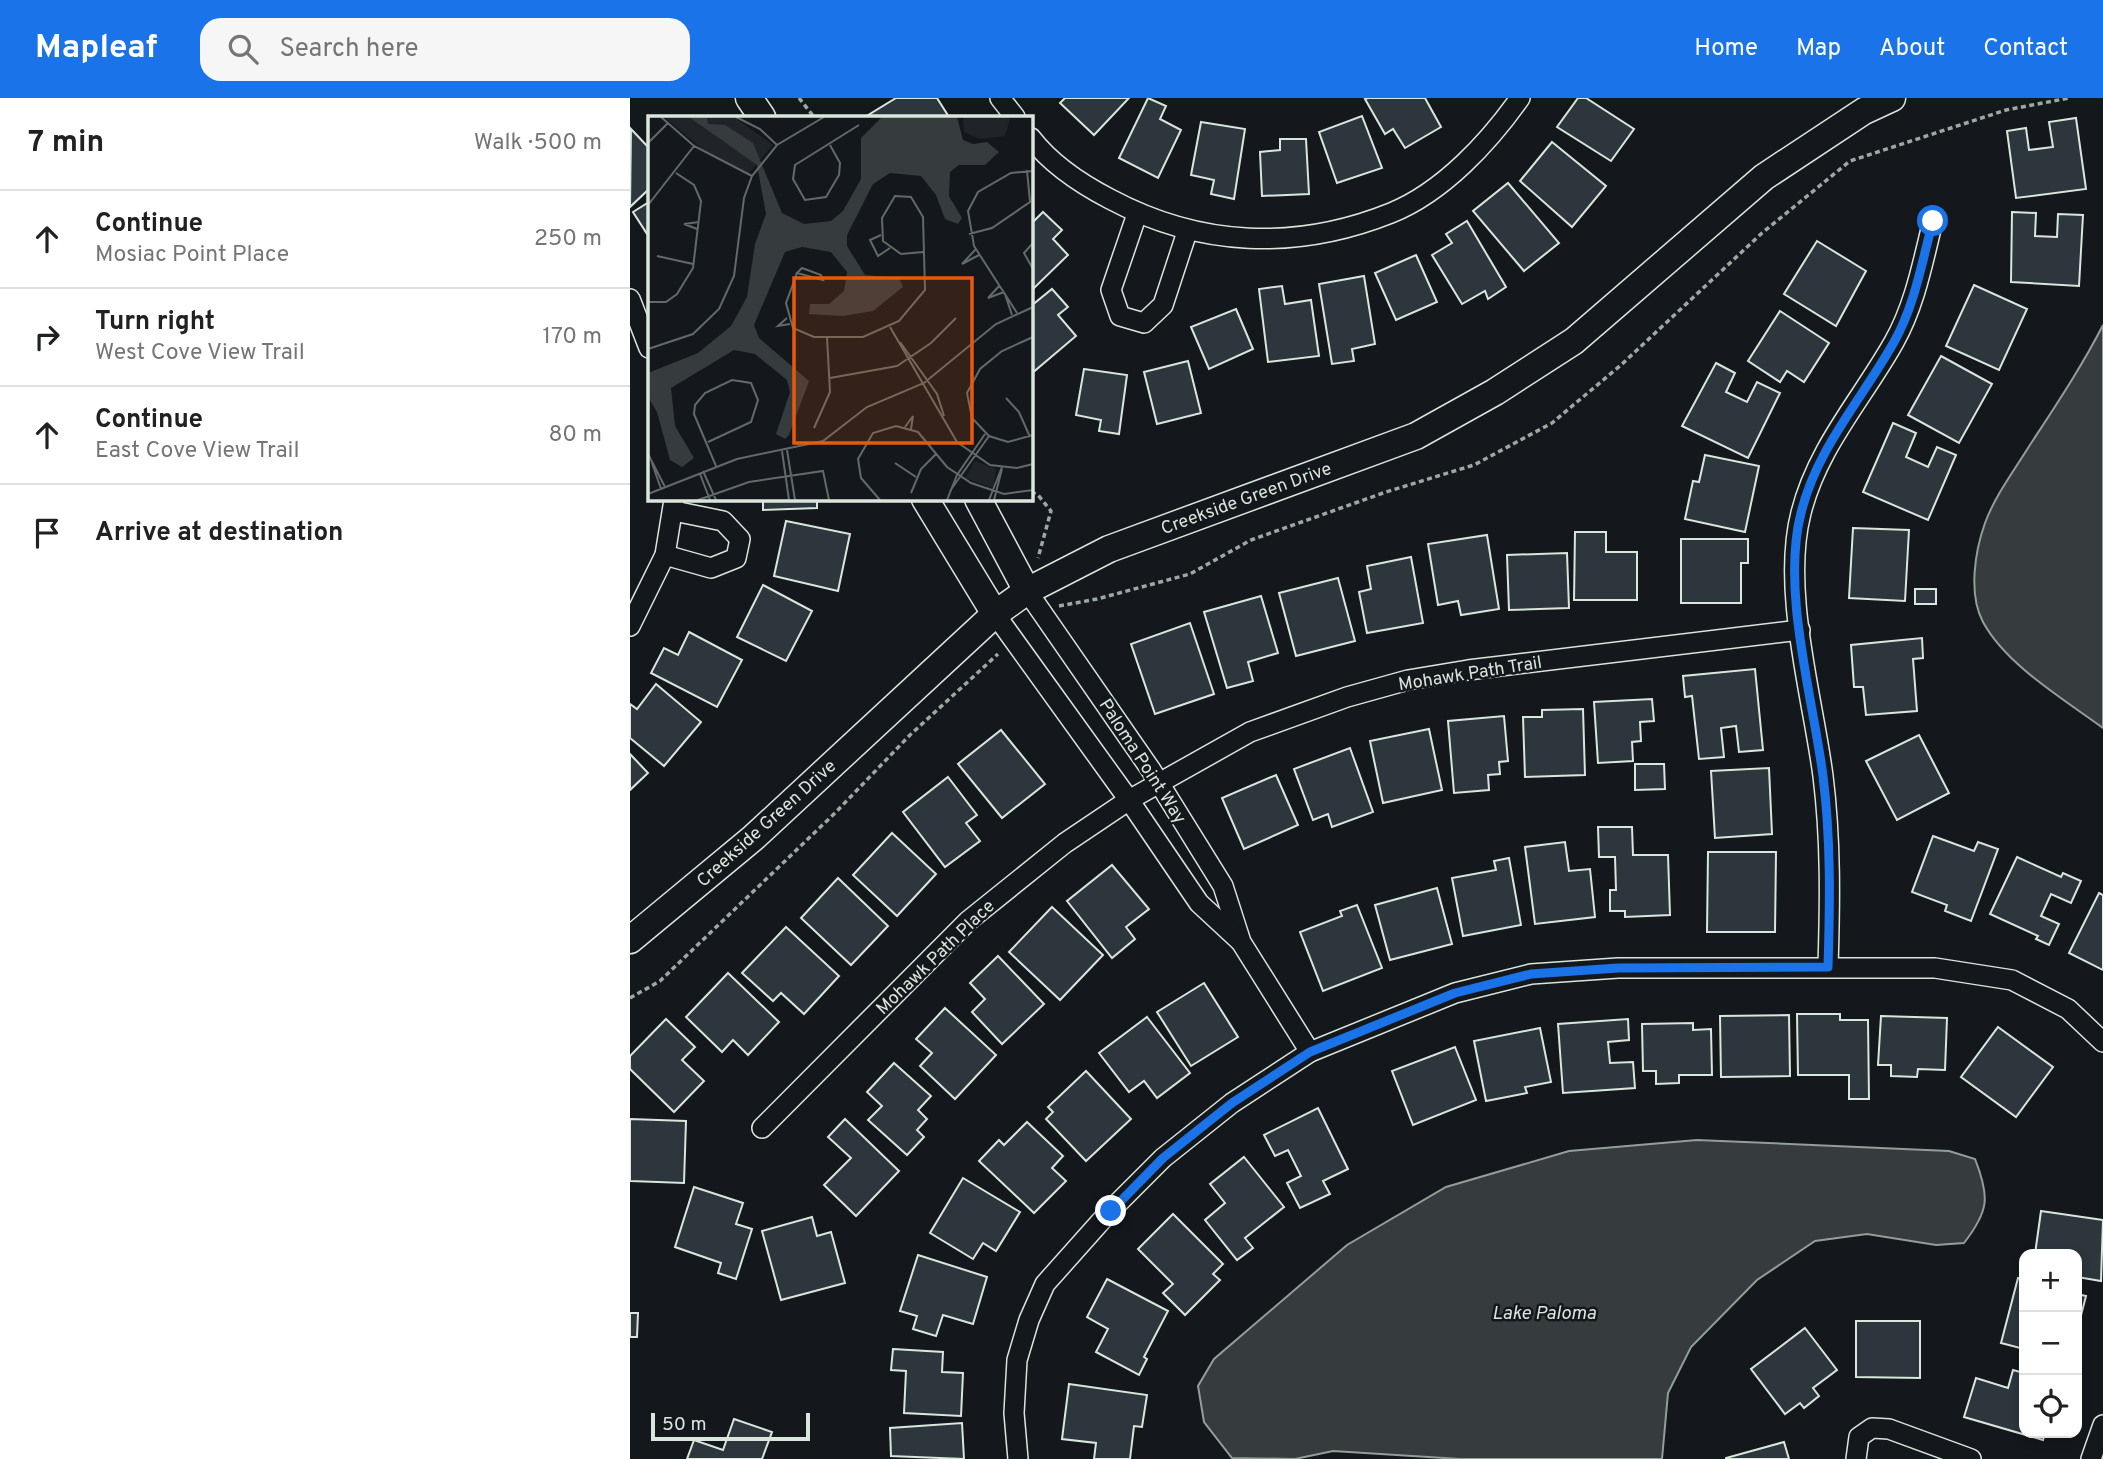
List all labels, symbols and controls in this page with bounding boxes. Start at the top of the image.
search box [200,18,690,81]
text: Mapleaf [35,28,158,70]
icon: search [224,30,262,68]
text: Search here [280,33,418,66]
text: Home [1694,34,1758,64]
text: Map [1796,34,1841,64]
text: About [1879,34,1945,64]
text: Contact [1983,34,2068,64]
inset map [648,116,1032,500]
text: 7 min [28,125,104,162]
text: Walk · 500 m [474,129,602,158]
route start [1917,205,1948,236]
text: Continue [95,208,203,241]
icon: ahead [28,220,66,258]
text: 250 m [534,225,602,254]
text: Mosiac Point Place [95,241,289,270]
text: Turn right [95,306,215,339]
icon: right [28,318,66,356]
text: 170 m [543,323,602,352]
text: West Cove View Trail [95,339,305,368]
text: Continue [95,404,203,437]
icon: ahead [28,416,66,454]
text: 80 m [549,421,602,450]
text: East Cove View Trail [95,437,299,466]
street label: Creekside Green Drive [1158,458,1335,541]
icon: arrive [28,514,66,552]
text: Arrive at destination [95,517,343,550]
street label: Mohawk Path Trail [1397,652,1544,697]
street label: Paloma Point Way [1093,695,1191,829]
street label: Creekside Green Drive [692,755,842,893]
street label: Mohawk Path Place [872,896,1000,1021]
route end [1095,1195,1126,1226]
map controls [2019,1249,2082,1438]
button: + [2019,1249,2082,1312]
water label: Lake Paloma [1492,1302,1596,1326]
button: − [2019,1312,2082,1375]
button: locate [2019,1375,2082,1438]
scale bar [651,1410,810,1442]
text: 50 m [662,1413,707,1437]

